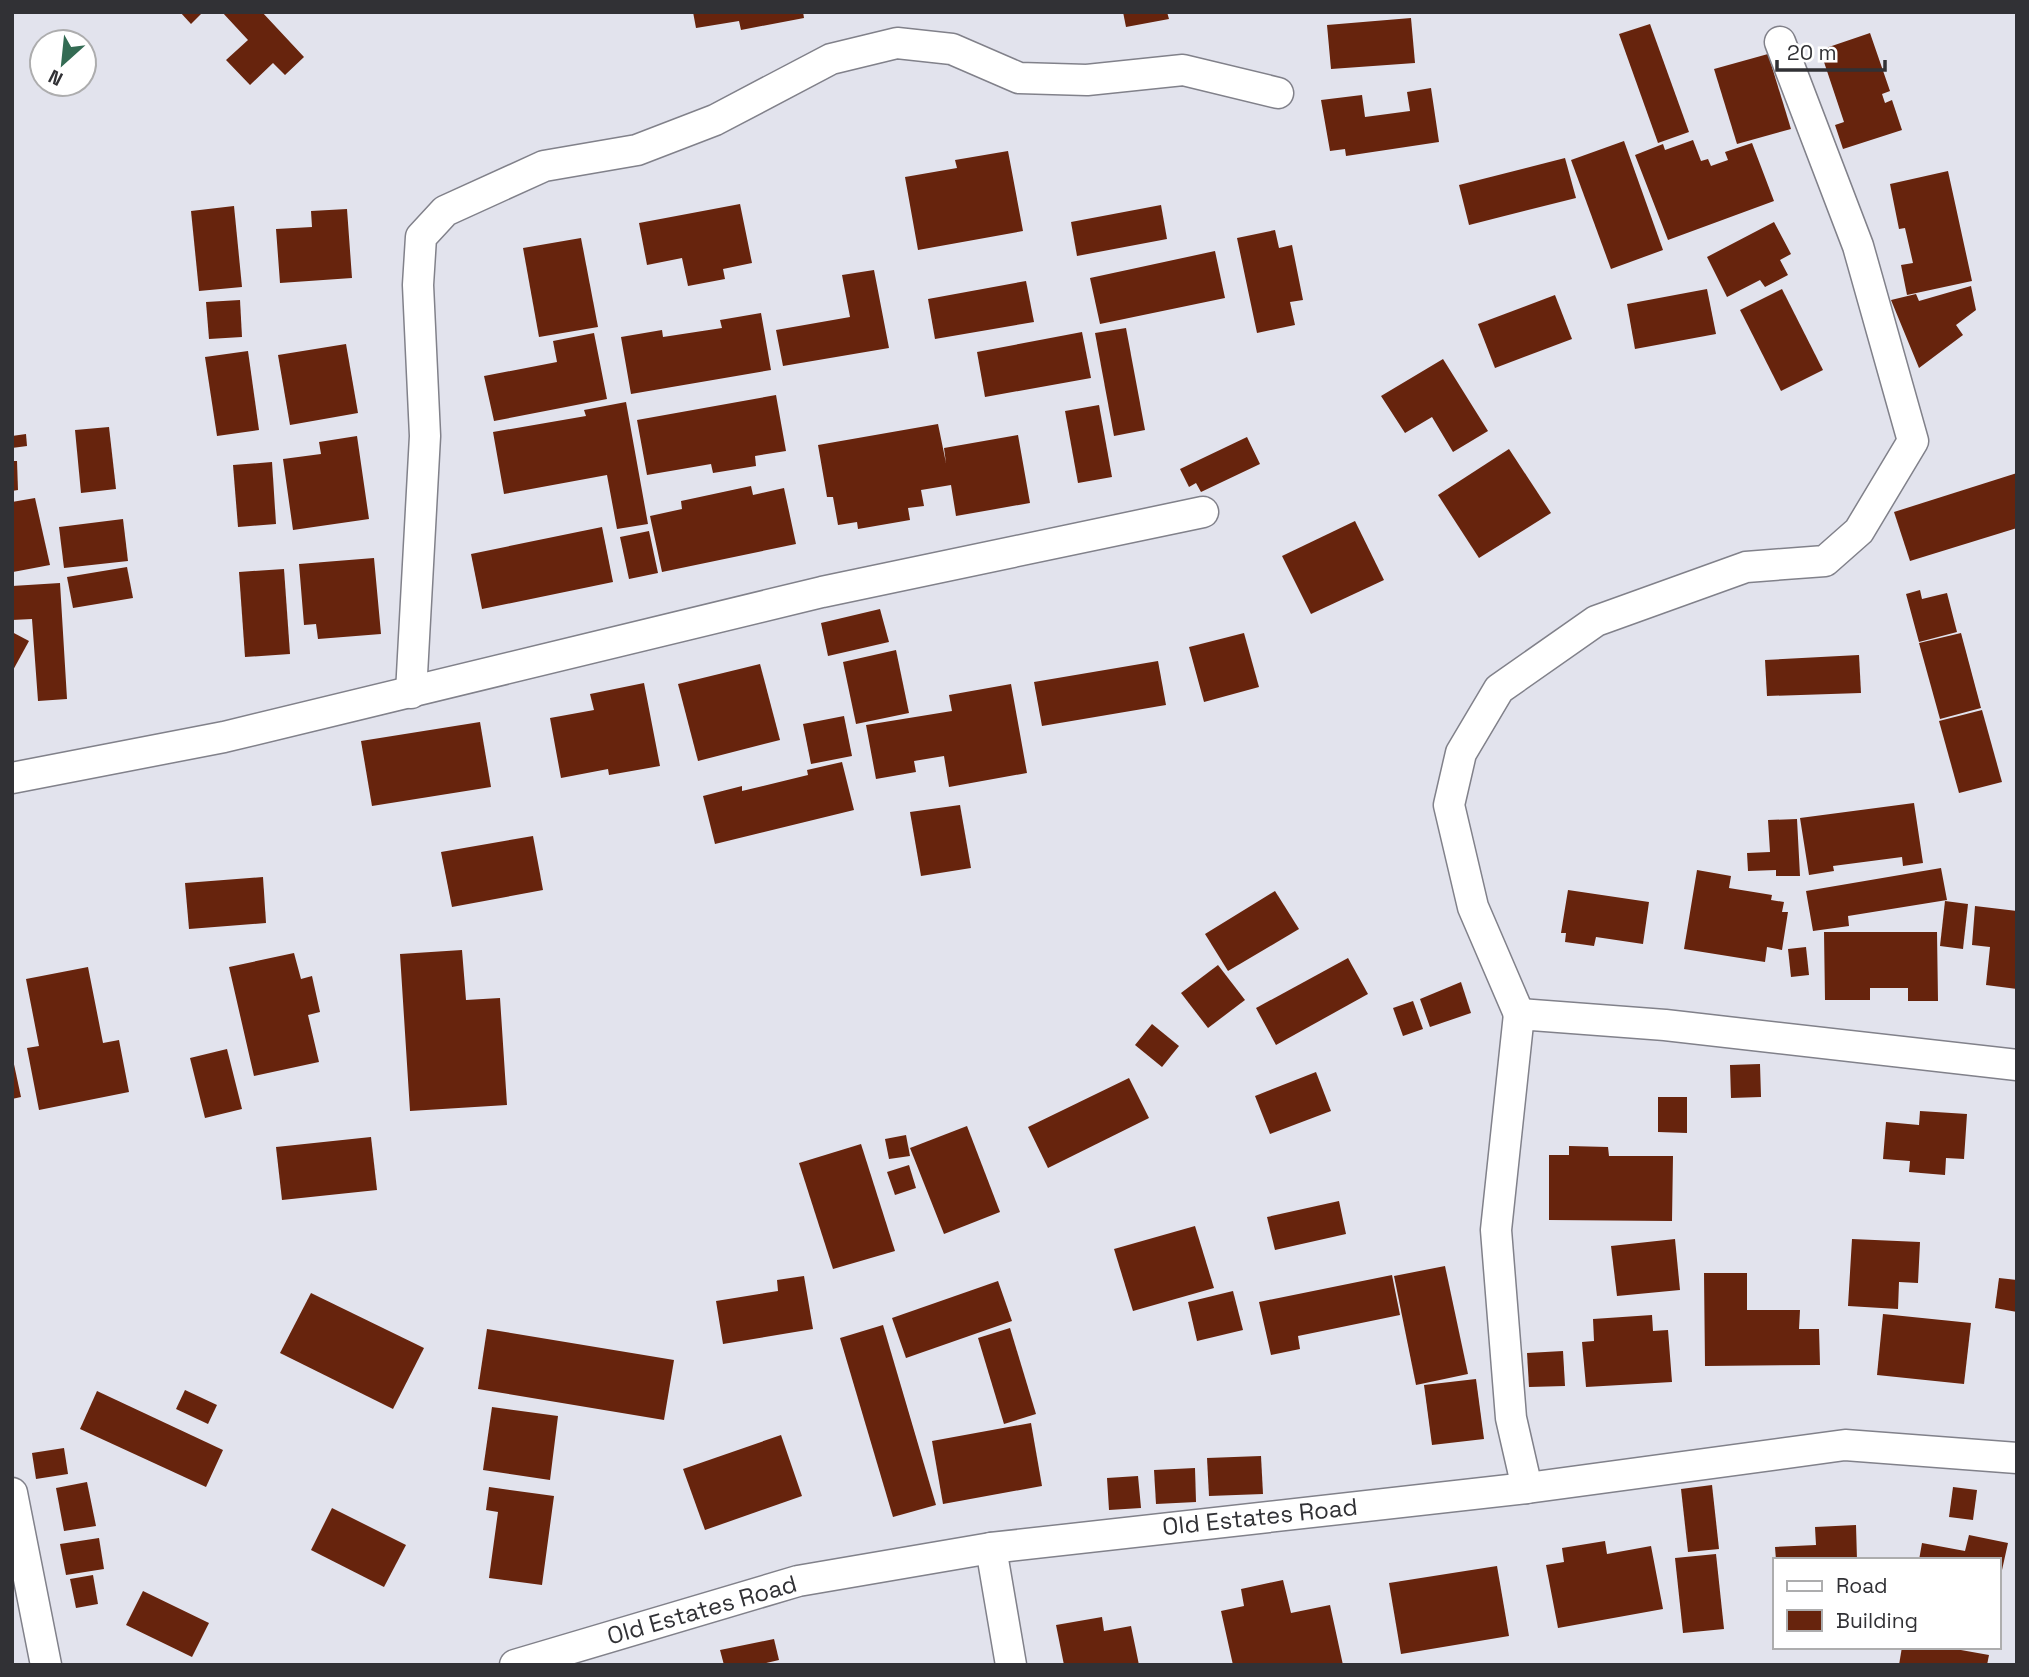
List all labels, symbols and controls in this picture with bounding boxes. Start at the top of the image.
north arrow [28,28,98,98]
scale bar [1777,28,1885,72]
text: 20 m [1787,39,1837,66]
text: N [44,64,67,92]
street label: Old Estates Road [1161,1491,1359,1542]
legend [1773,1558,2001,1649]
street label: Old Estates Road [603,1568,800,1651]
text: Road [1836,1572,1888,1599]
text: Building [1836,1607,1918,1634]

